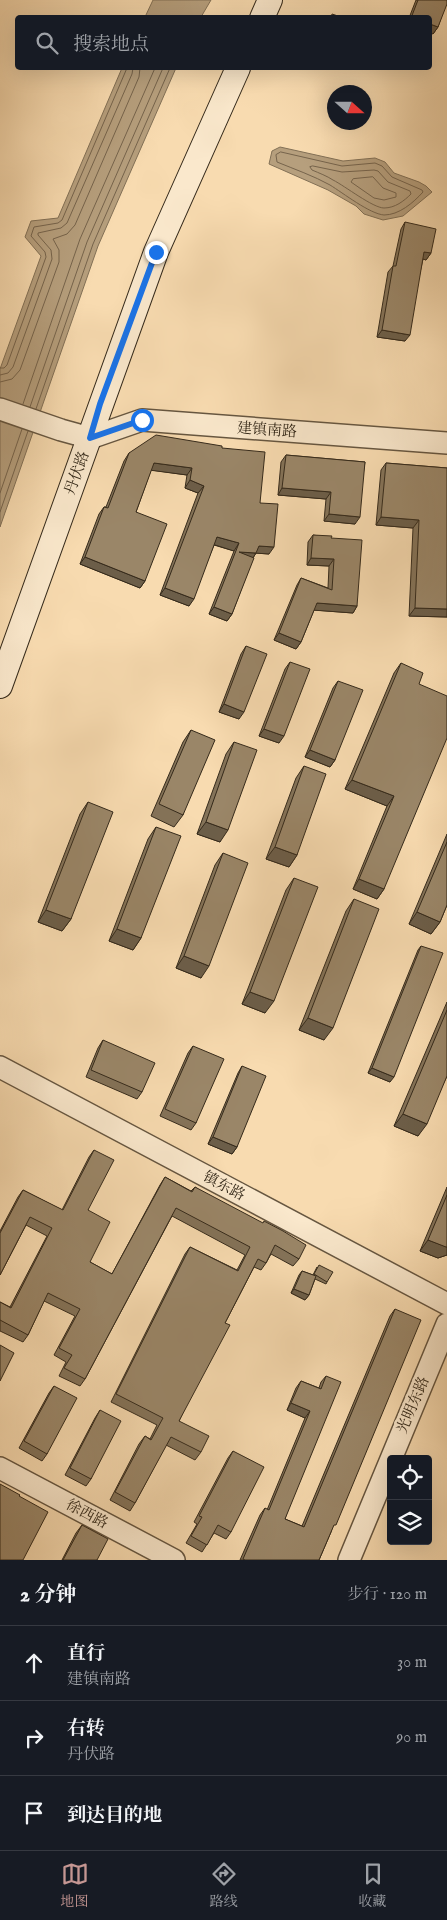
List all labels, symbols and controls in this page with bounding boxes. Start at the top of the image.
search box [15,15,432,70]
icon: search [33,29,61,57]
text: 搜索地点 [73,33,149,57]
north arrow [327,85,372,130]
route end [145,241,168,264]
route start [131,409,154,432]
street label: 建镇南路 [236,418,298,442]
street label: 丹伏路 [60,449,94,497]
street label: 镇东路 [200,1167,248,1205]
street label: 光明东路 [393,1374,433,1436]
map controls [387,1455,432,1545]
button: locate [387,1455,432,1500]
street label: 徐西路 [63,1495,111,1533]
button: layers [387,1500,432,1545]
text: 2 分钟 [20,1582,76,1609]
text: 步行 · 120 m [347,1585,427,1605]
text: 直行 [67,1642,105,1666]
icon: ahead [20,1649,48,1677]
text: 30 m [397,1653,427,1673]
text: 建镇南路 [67,1670,131,1690]
text: 右转 [67,1717,105,1741]
icon: right [20,1724,48,1752]
text: 90 m [396,1728,427,1748]
text: 丹伏路 [67,1745,115,1765]
icon: arrive [20,1799,48,1827]
text: 到达目的地 [67,1804,162,1828]
tab: 地图 [61,1860,89,1911]
tab: 路线 [210,1860,238,1911]
tab: 收藏 [359,1860,387,1911]

